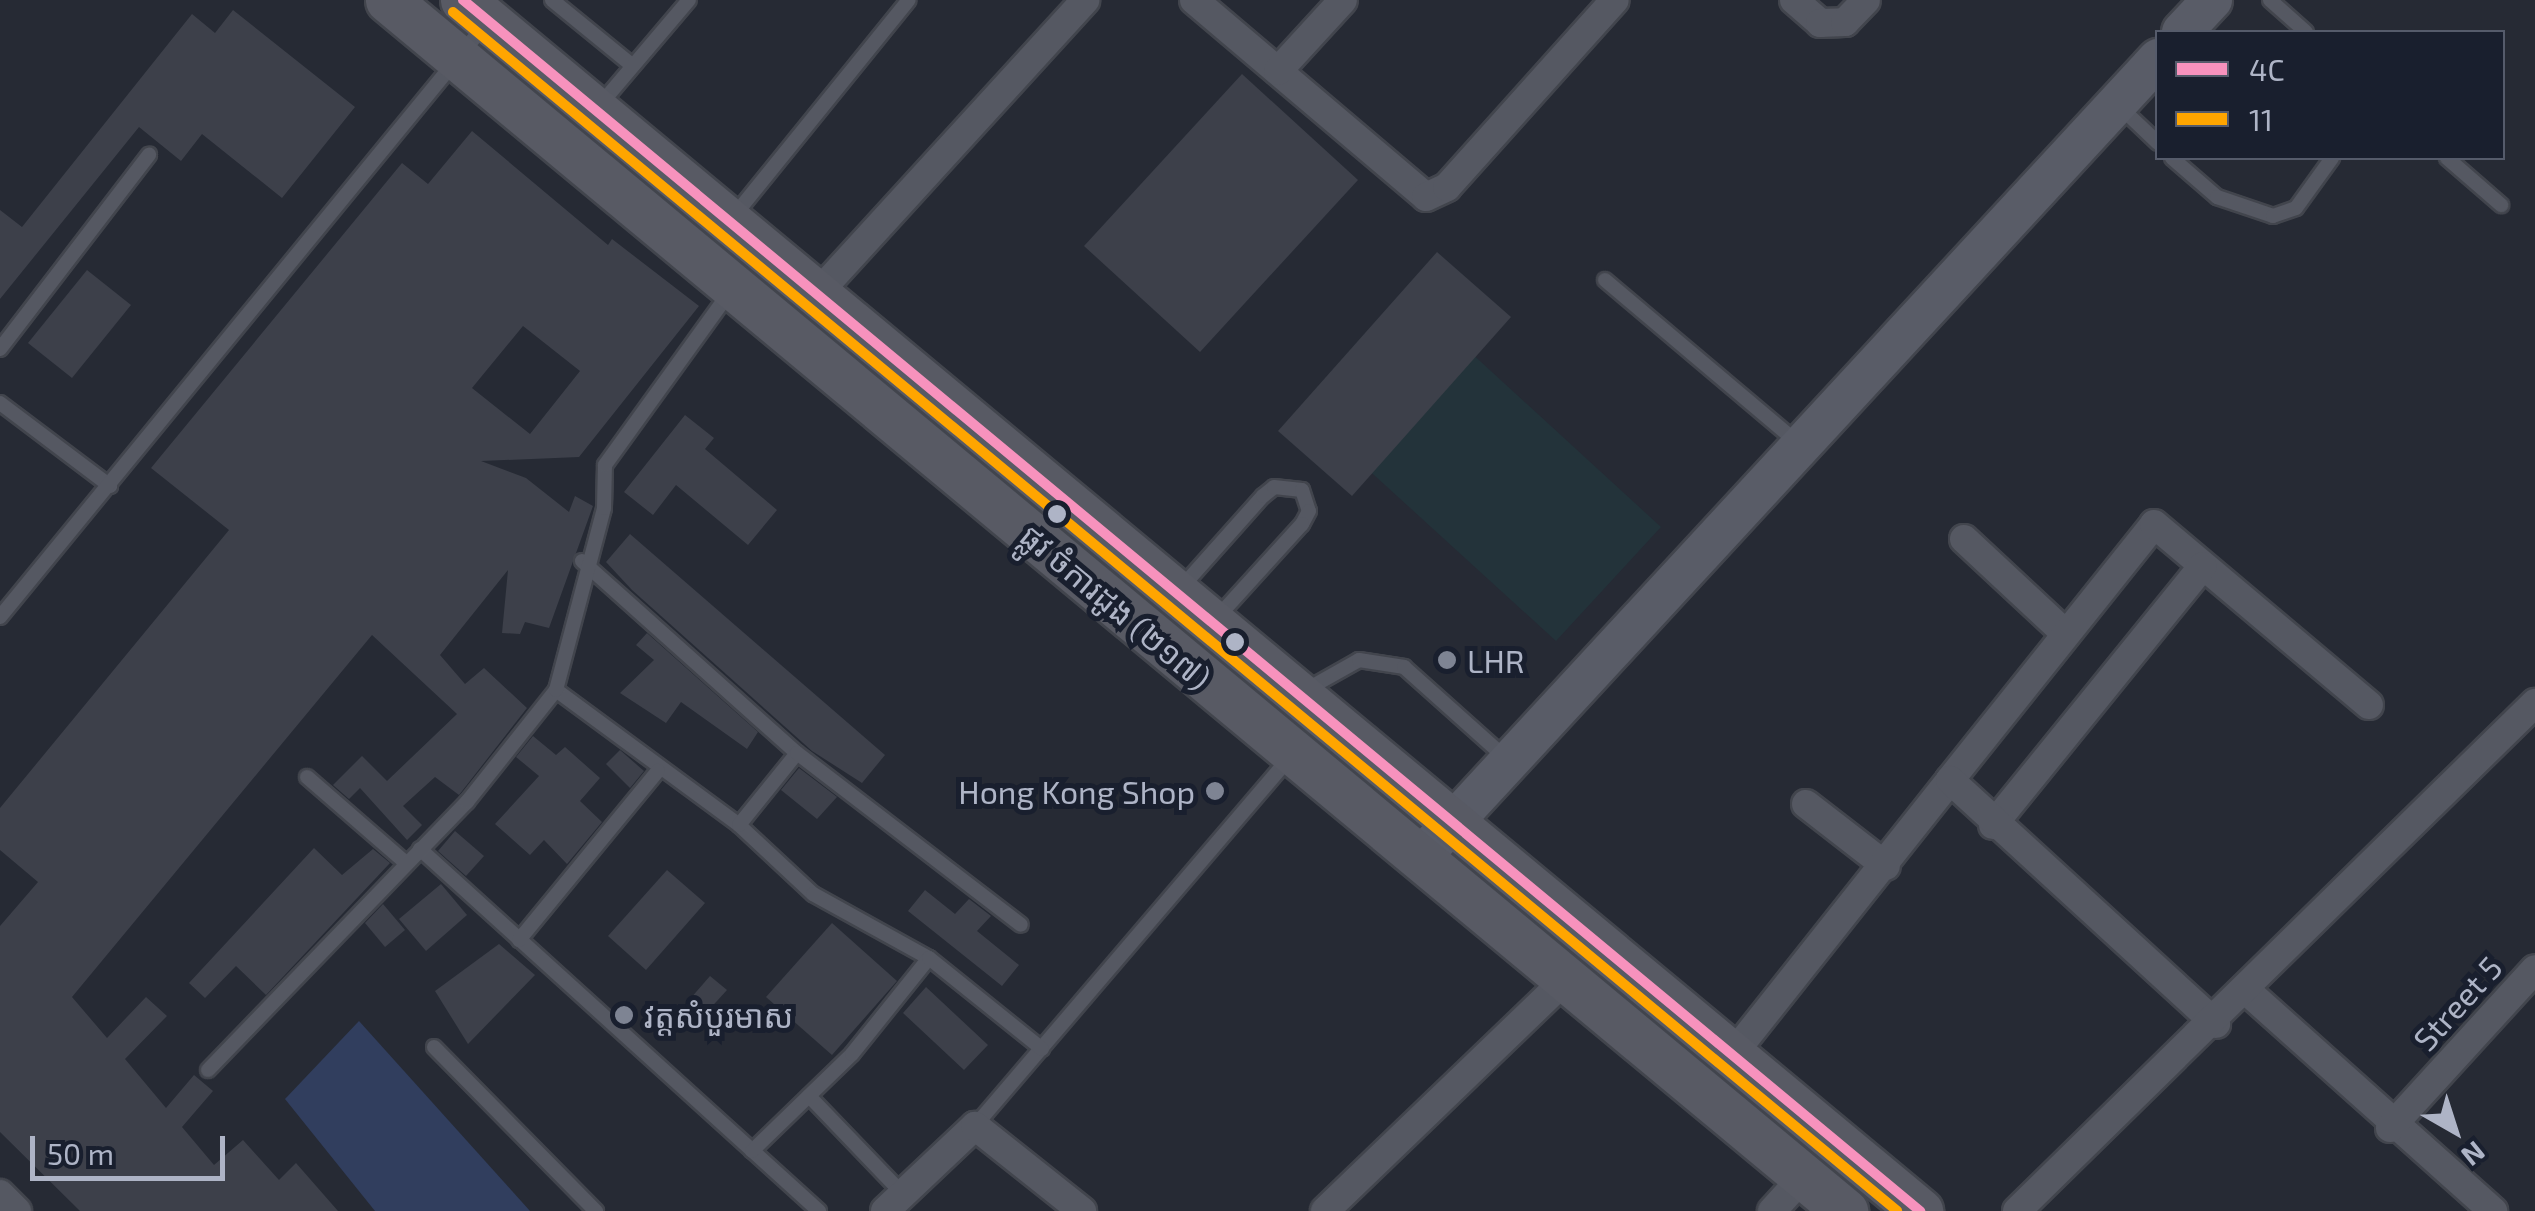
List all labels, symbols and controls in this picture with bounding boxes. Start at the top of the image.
legend [2155,30,2505,160]
text: 4C [2249,51,2285,87]
text: 11 [2249,101,2273,137]
unlabelled marker [1047,504,1067,524]
street label: ផ្លូវ ចំការដូង (២១៧) [1013,515,1219,697]
unlabelled marker [1225,632,1245,652]
place label: LHR [1467,641,1525,679]
marker: LHR [1436,649,1458,671]
place label: Hong Kong Shop [958,772,1195,810]
marker: Hong Kong Shop [1204,780,1226,802]
street label: Street 5 [2405,948,2509,1058]
place label: វត្តសំបួរមាស [644,996,793,1034]
marker: វត្តសំបួរមាស [613,1004,635,1026]
north arrow [2405,1081,2505,1181]
scale bar [35,1116,230,1178]
text: 50 m [47,1135,114,1171]
text: N [2455,1135,2492,1174]

